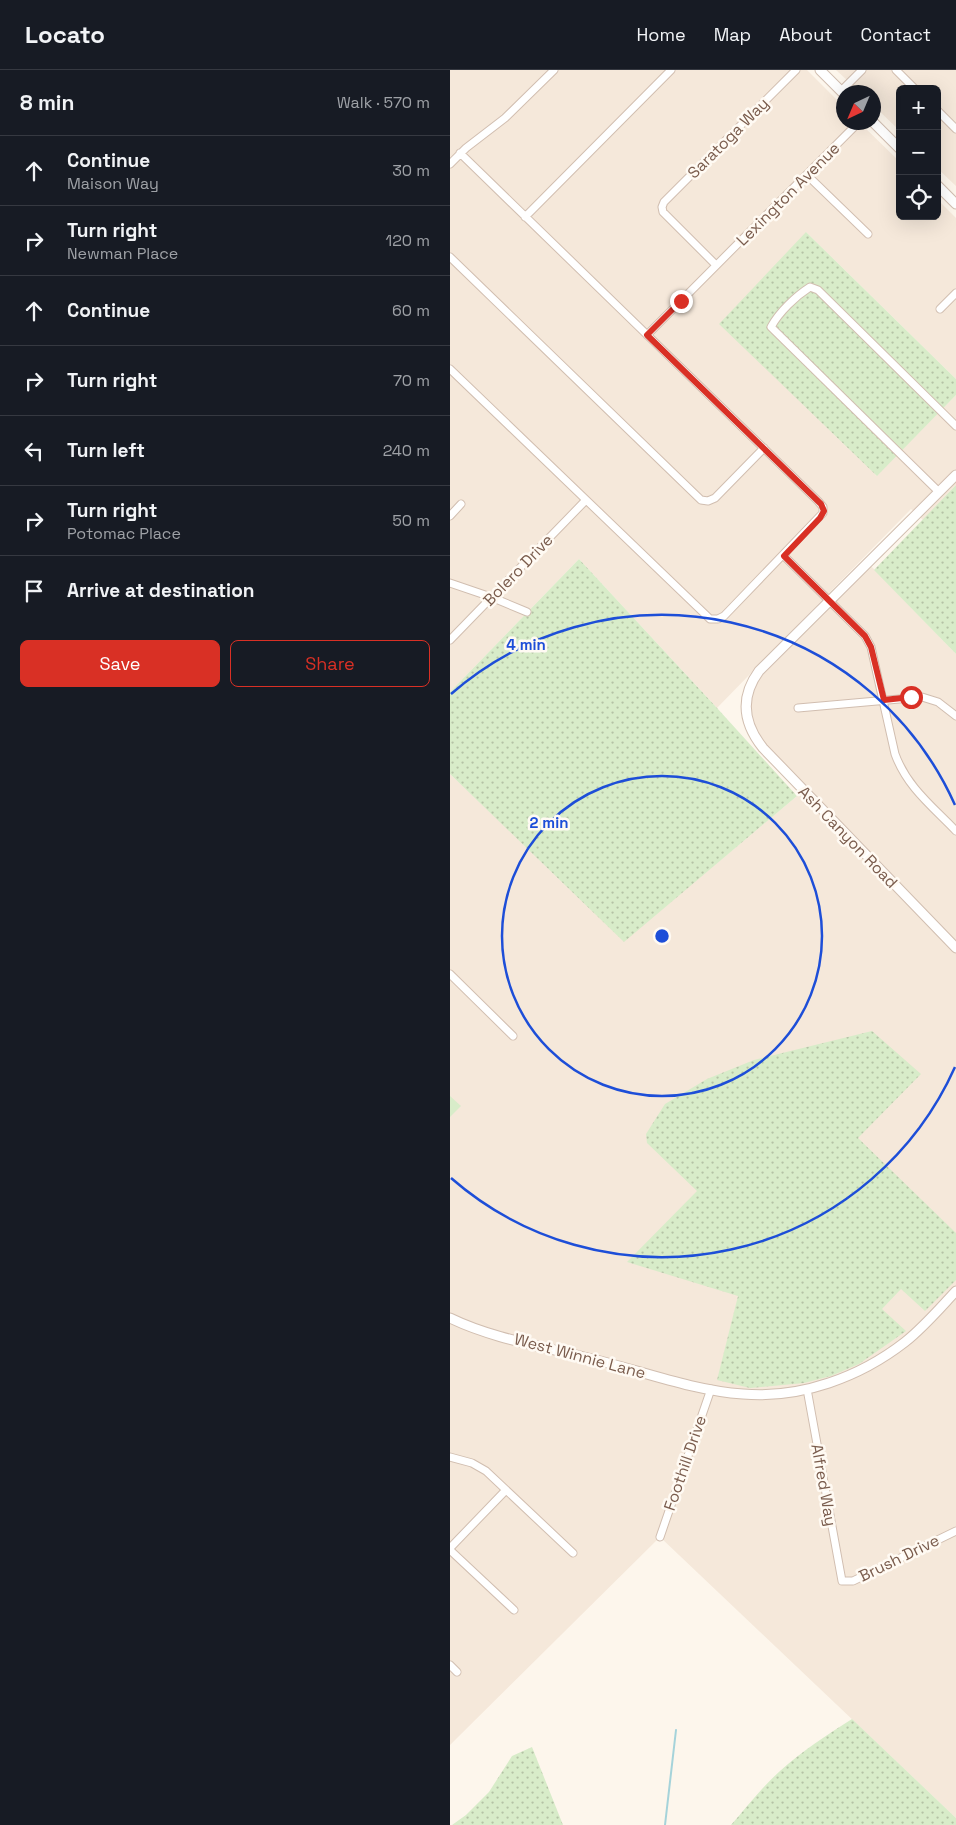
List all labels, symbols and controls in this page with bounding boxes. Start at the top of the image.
text: Locato [25,19,105,50]
text: Home [637,23,686,46]
text: Map [714,23,751,46]
text: About [779,23,833,46]
text: Contact [861,23,931,46]
north arrow [836,85,881,130]
map controls [896,85,941,220]
button: + [896,85,941,130]
text: 8 min [20,89,74,116]
text: Walk · 570 m [337,92,430,113]
street label: Saratoga Way [683,93,773,183]
button: − [896,130,941,175]
street label: Lexington Avenue [732,138,844,250]
text: Continue [67,148,150,173]
icon: ahead [20,157,48,185]
text: 30 m [392,160,430,181]
text: Maison Way [67,173,159,194]
button: locate [896,175,941,220]
text: Turn right [67,218,157,243]
icon: right [20,227,48,255]
text: 120 m [386,230,430,251]
text: Newman Place [67,243,178,264]
route end [670,290,693,313]
icon: ahead [20,297,48,325]
text: Continue [67,298,150,323]
text: 60 m [392,300,430,321]
icon: right [20,367,48,395]
text: Turn right [67,368,157,393]
text: 70 m [393,370,430,391]
icon: left [20,437,48,465]
text: Turn left [67,438,145,463]
text: 240 m [383,440,430,461]
text: Turn right [67,498,157,523]
icon: right [20,507,48,535]
text: 50 m [392,510,430,531]
text: Potomac Place [67,523,181,544]
street label: Bolero Drive [479,530,557,610]
icon: arrive [20,577,48,605]
text: Arrive at destination [67,578,255,603]
text: 4 min [506,635,546,654]
button: Save [20,640,220,687]
button: Share [230,640,430,687]
route start [900,686,923,709]
street label: Ash Canyon Road [794,781,902,893]
text: 2 min [530,813,568,832]
centre of rings [653,927,671,945]
street label: West Winnie Lane [512,1328,648,1384]
street label: Foothill Drive [659,1413,711,1513]
street label: Alfred Way [806,1442,842,1528]
street label: Brush Drive [855,1529,943,1587]

